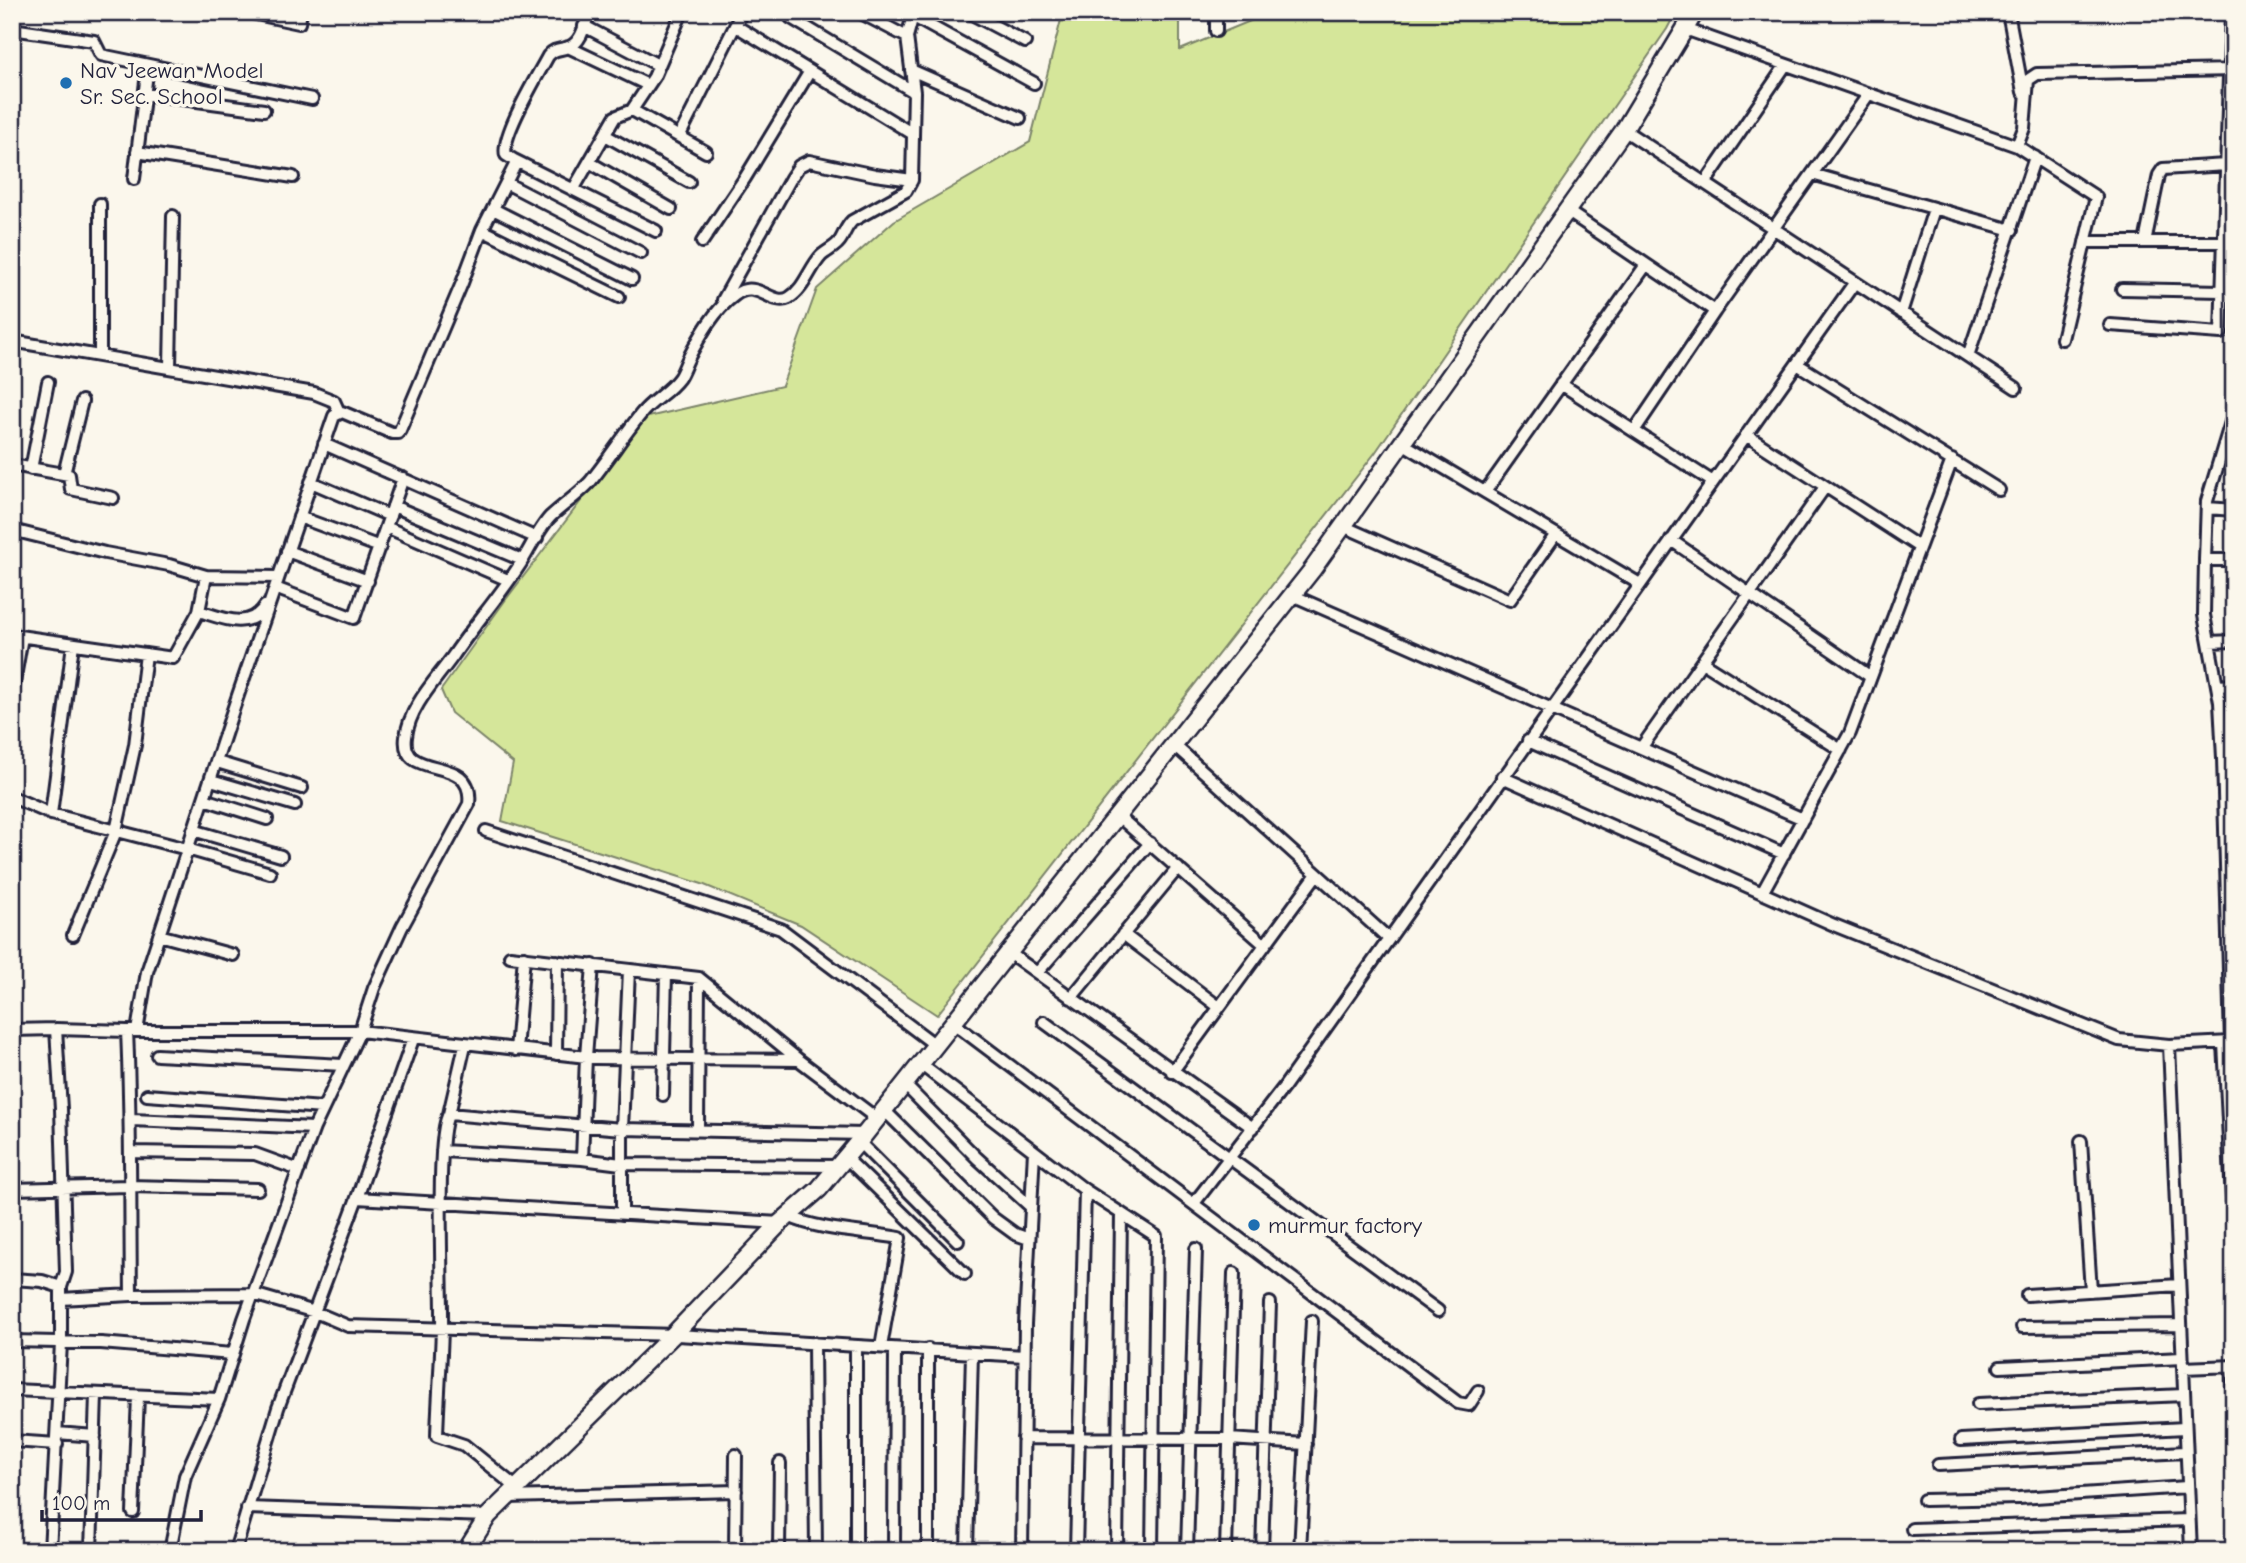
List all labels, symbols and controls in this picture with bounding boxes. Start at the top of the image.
place label: Nav Jeewan Model Sr. Sec. School [80,57,264,110]
marker: Nav Jeewan Model Sr. Sec. School [58,75,74,91]
place label: murmur factory [1268,1212,1423,1239]
marker: murmur factory [1246,1217,1262,1233]
scale bar [42,1479,201,1523]
text: 100 m [52,1491,110,1515]

